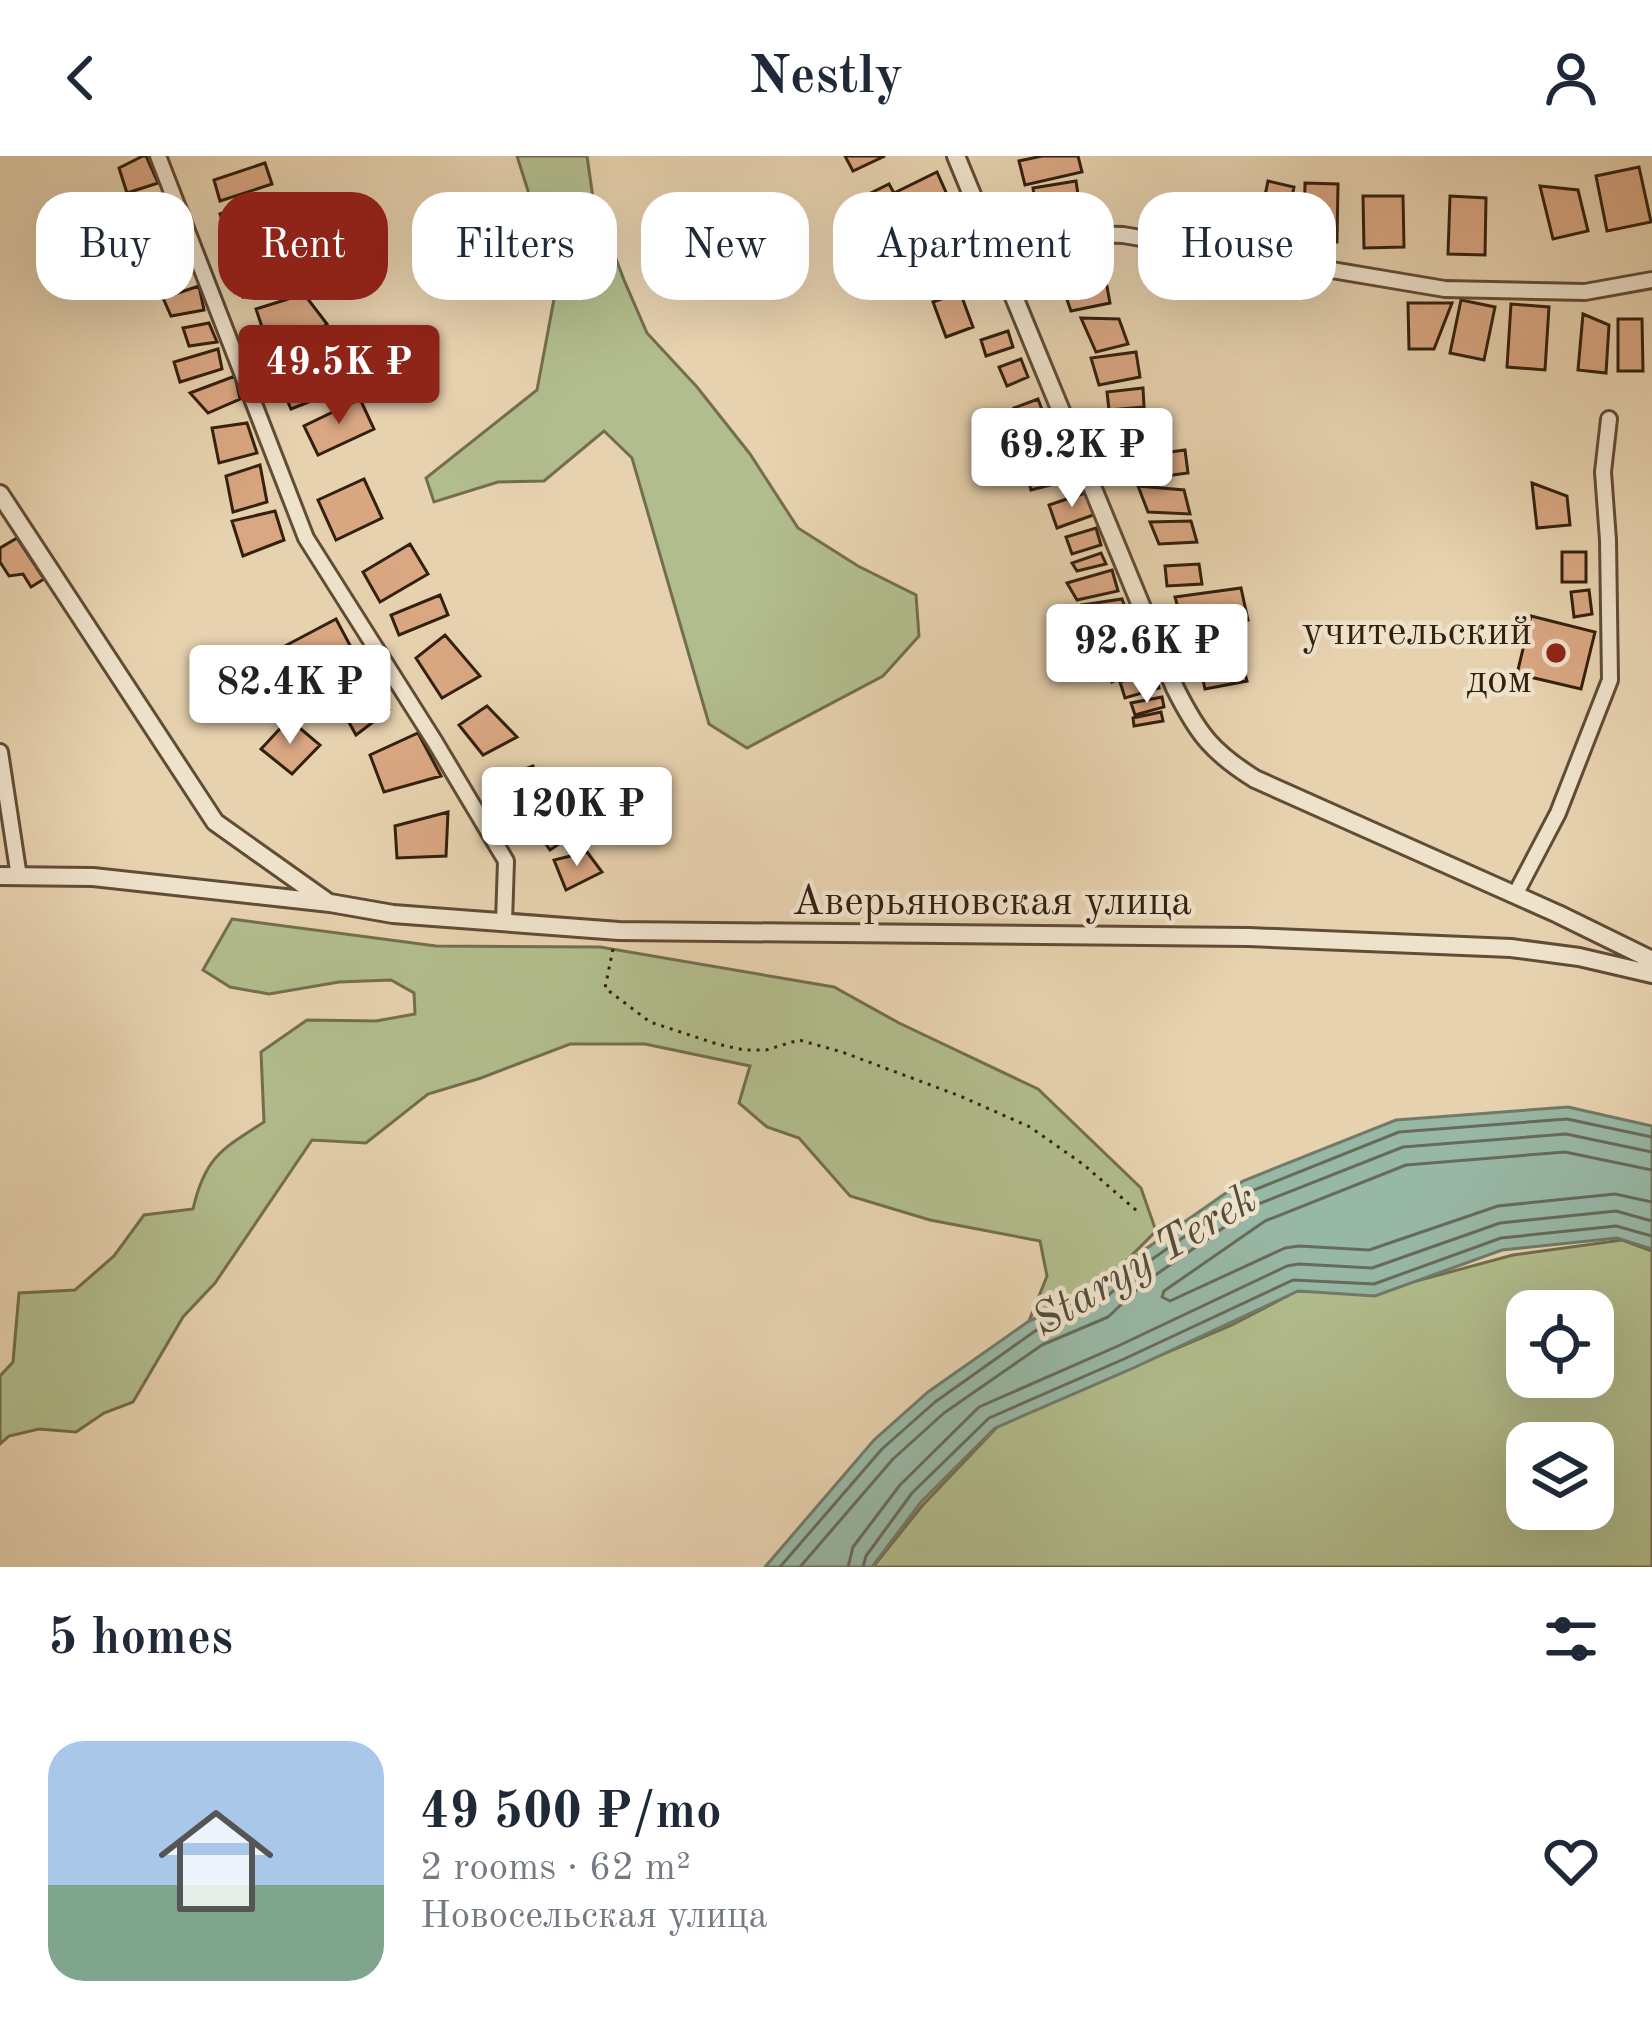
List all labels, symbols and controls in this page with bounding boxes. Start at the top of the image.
icon: back [48,45,114,111]
icon: person [1538,45,1604,111]
text: Nestly [749,51,903,105]
chip: Buy [36,192,194,300]
chip: Rent [218,192,388,300]
chip: Filters [412,192,617,300]
chip: New [641,192,809,300]
chip: Apartment [833,192,1114,300]
chip: House [1138,192,1336,300]
pin: 49.5K ₽ [228,325,450,427]
text: 49.5K ₽ [265,344,413,383]
pin: 69.2K ₽ [961,408,1183,510]
text: 69.2K ₽ [998,427,1146,466]
pin: 92.6K ₽ [1036,604,1258,706]
place label: учительский дом [1302,612,1532,702]
text: 92.6K ₽ [1073,623,1221,662]
marker: учительский дом [1543,640,1569,666]
pin: 82.4K ₽ [179,645,401,747]
text: 82.4K ₽ [216,664,364,703]
pin: 120K ₽ [479,767,675,869]
text: 120K ₽ [509,786,645,825]
street label: Аверьяновская улица [792,882,1192,924]
water label: Staryy Terek [1024,1176,1266,1347]
map controls [1506,1290,1614,1530]
button: locate [1506,1290,1614,1398]
button: layers [1506,1422,1614,1530]
icon: filters [1538,1606,1604,1672]
text: 5 homes [48,1614,233,1665]
text: 49 500 ₽/mo [420,1788,722,1839]
icon: home [144,1789,288,1933]
icon: heart [1538,1828,1604,1894]
text: 2 rooms · 62 m² [420,1849,691,1888]
text: Новосельская улица [420,1897,768,1936]

